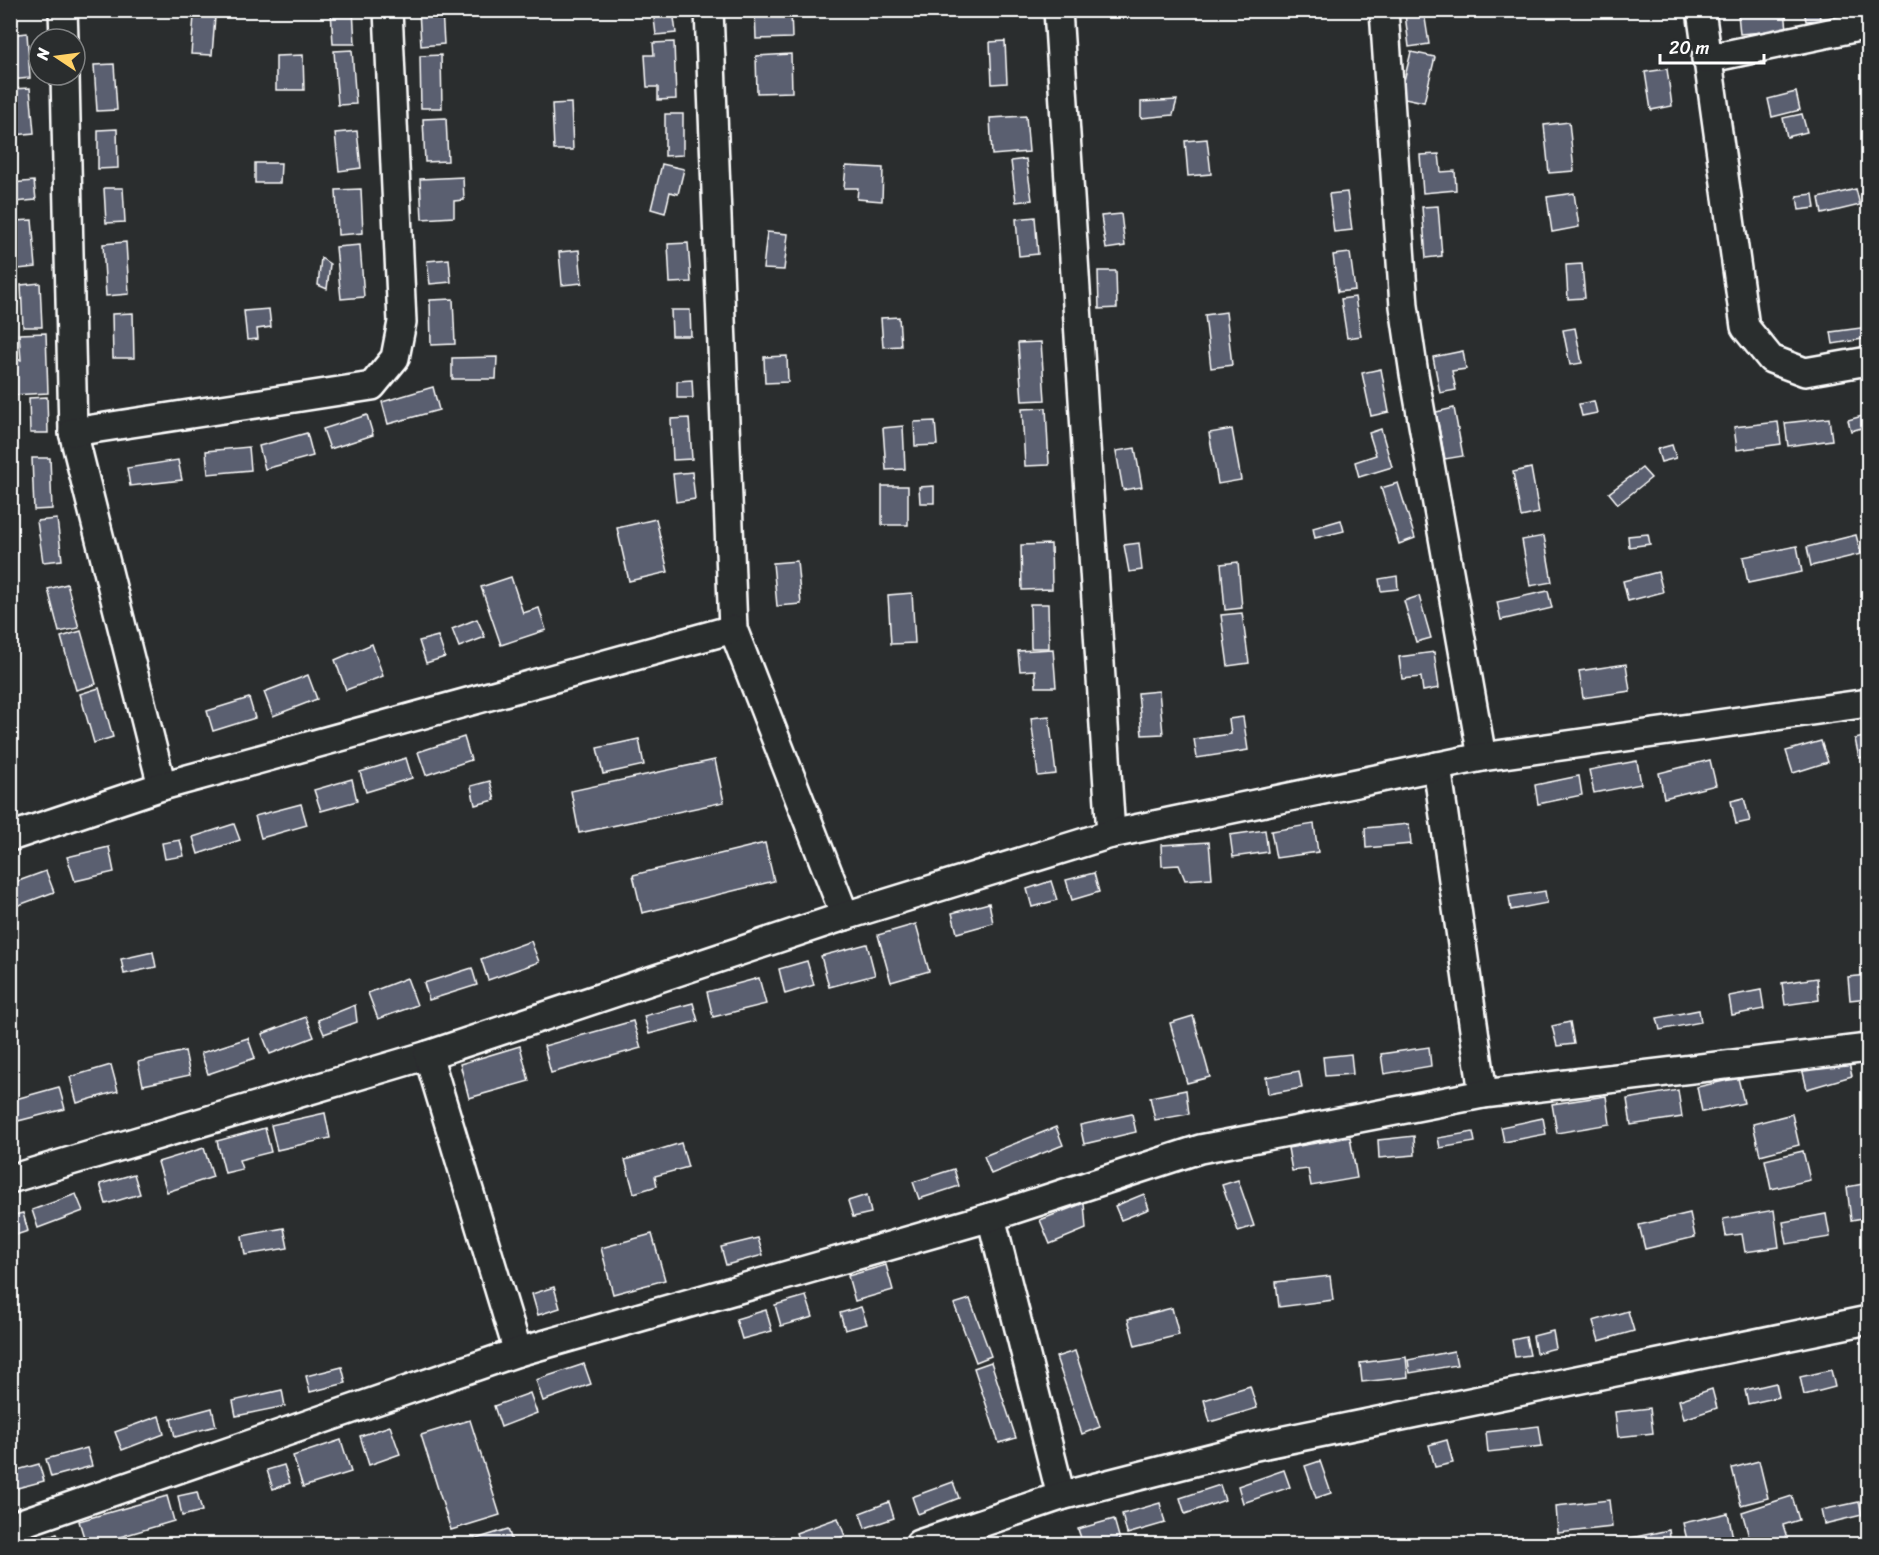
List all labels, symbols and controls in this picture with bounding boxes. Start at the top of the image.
north arrow [27,27,87,87]
scale bar [1660,27,1764,65]
text: 20 m [1669,32,1709,64]
text: N [27,44,58,63]

